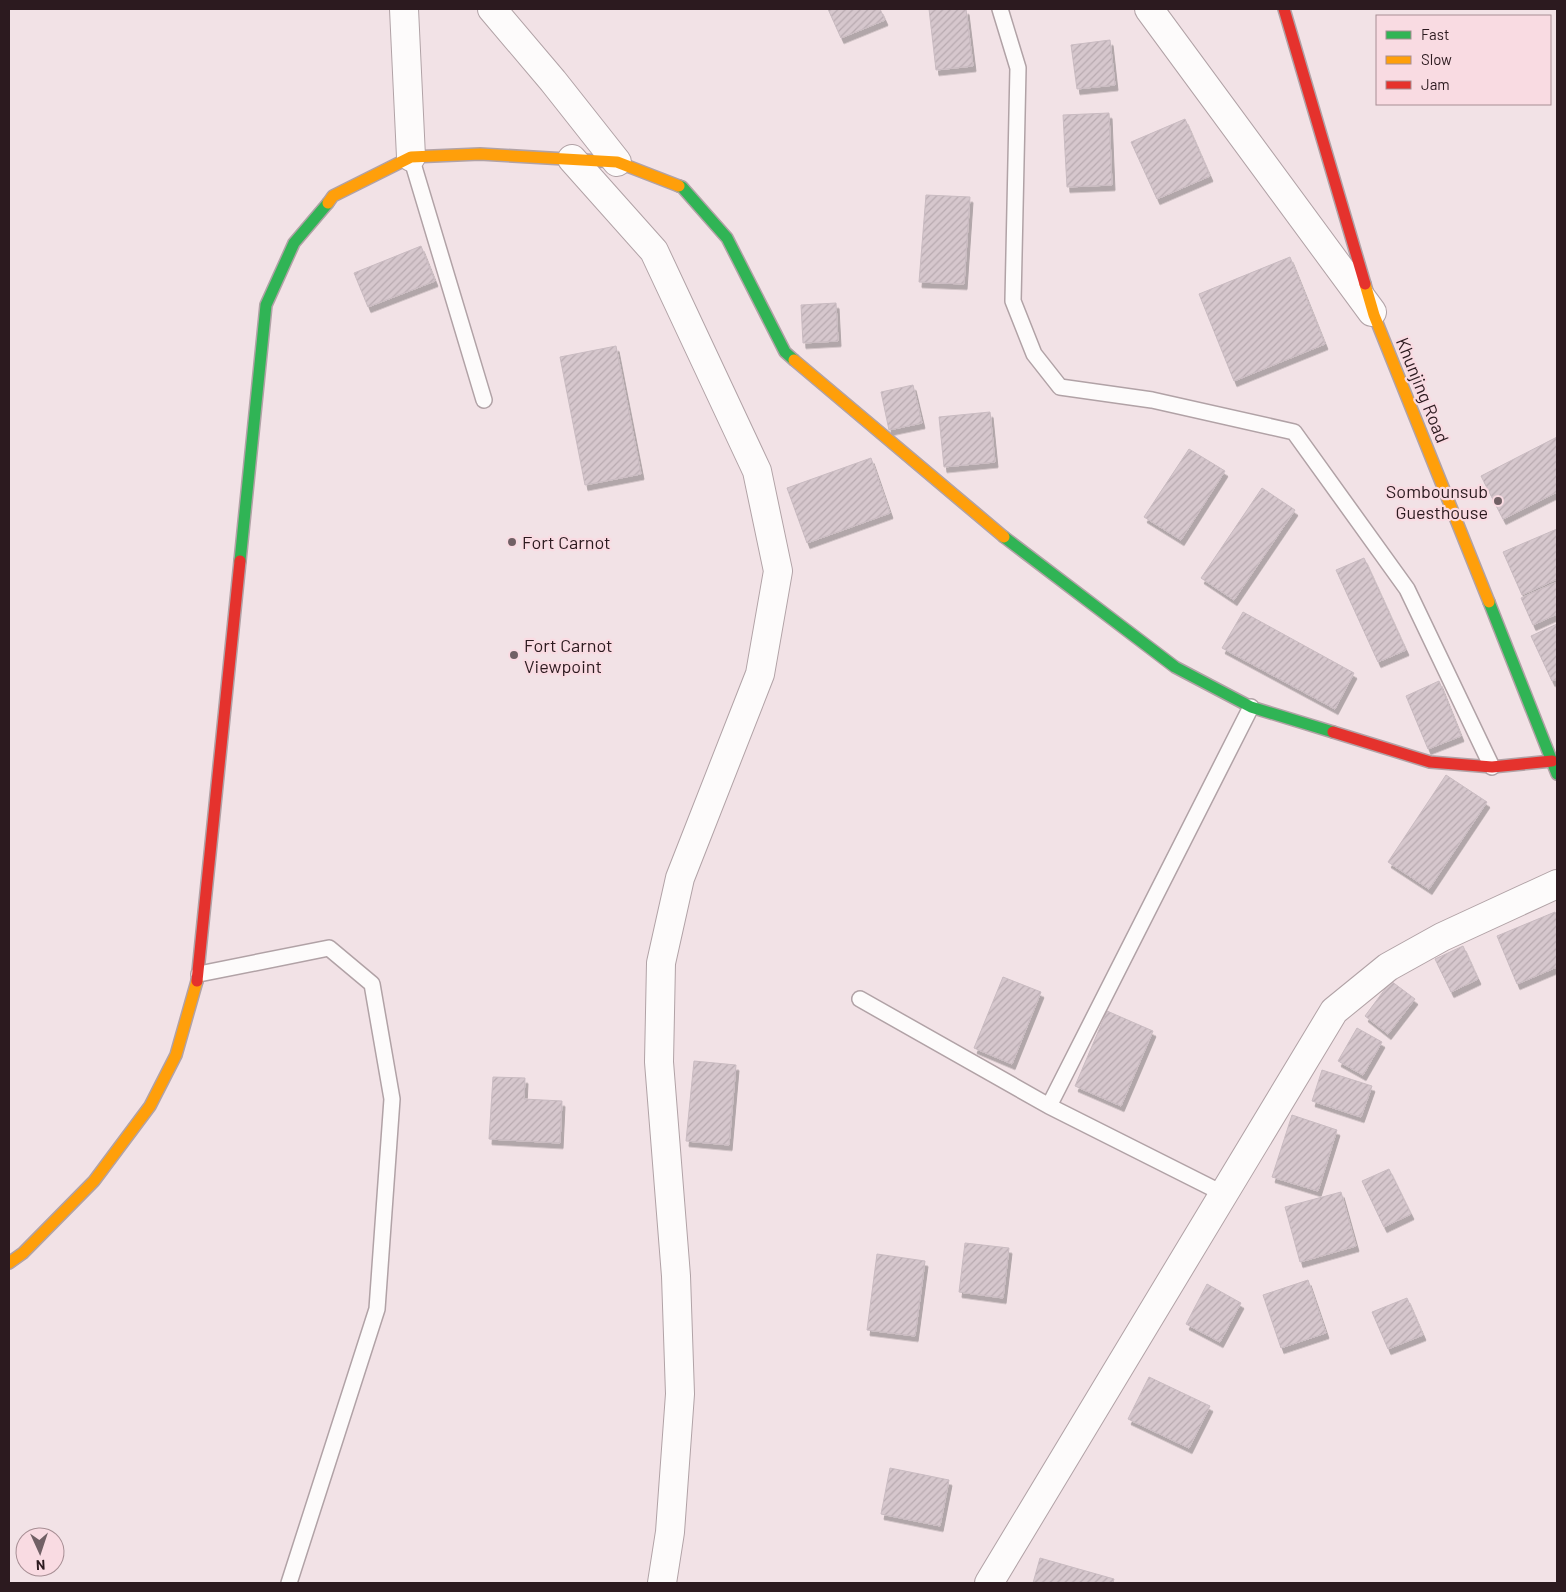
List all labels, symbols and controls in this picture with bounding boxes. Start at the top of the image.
legend [1376,15,1551,105]
text: Fast [1421,25,1449,43]
text: Slow [1421,50,1452,68]
text: Jam [1421,75,1450,93]
street label: Khunjing Road [1392,334,1454,446]
place label: Sombounsub Guesthouse [1386,480,1488,523]
marker: Sombounsub Guesthouse [1492,495,1504,507]
place label: Fort Carnot [522,531,611,553]
marker: Fort Carnot [506,536,518,548]
place label: Fort Carnot Viewpoint [524,634,613,677]
marker: Fort Carnot Viewpoint [508,649,520,661]
north arrow [15,1527,65,1577]
text: N [36,1557,46,1574]

